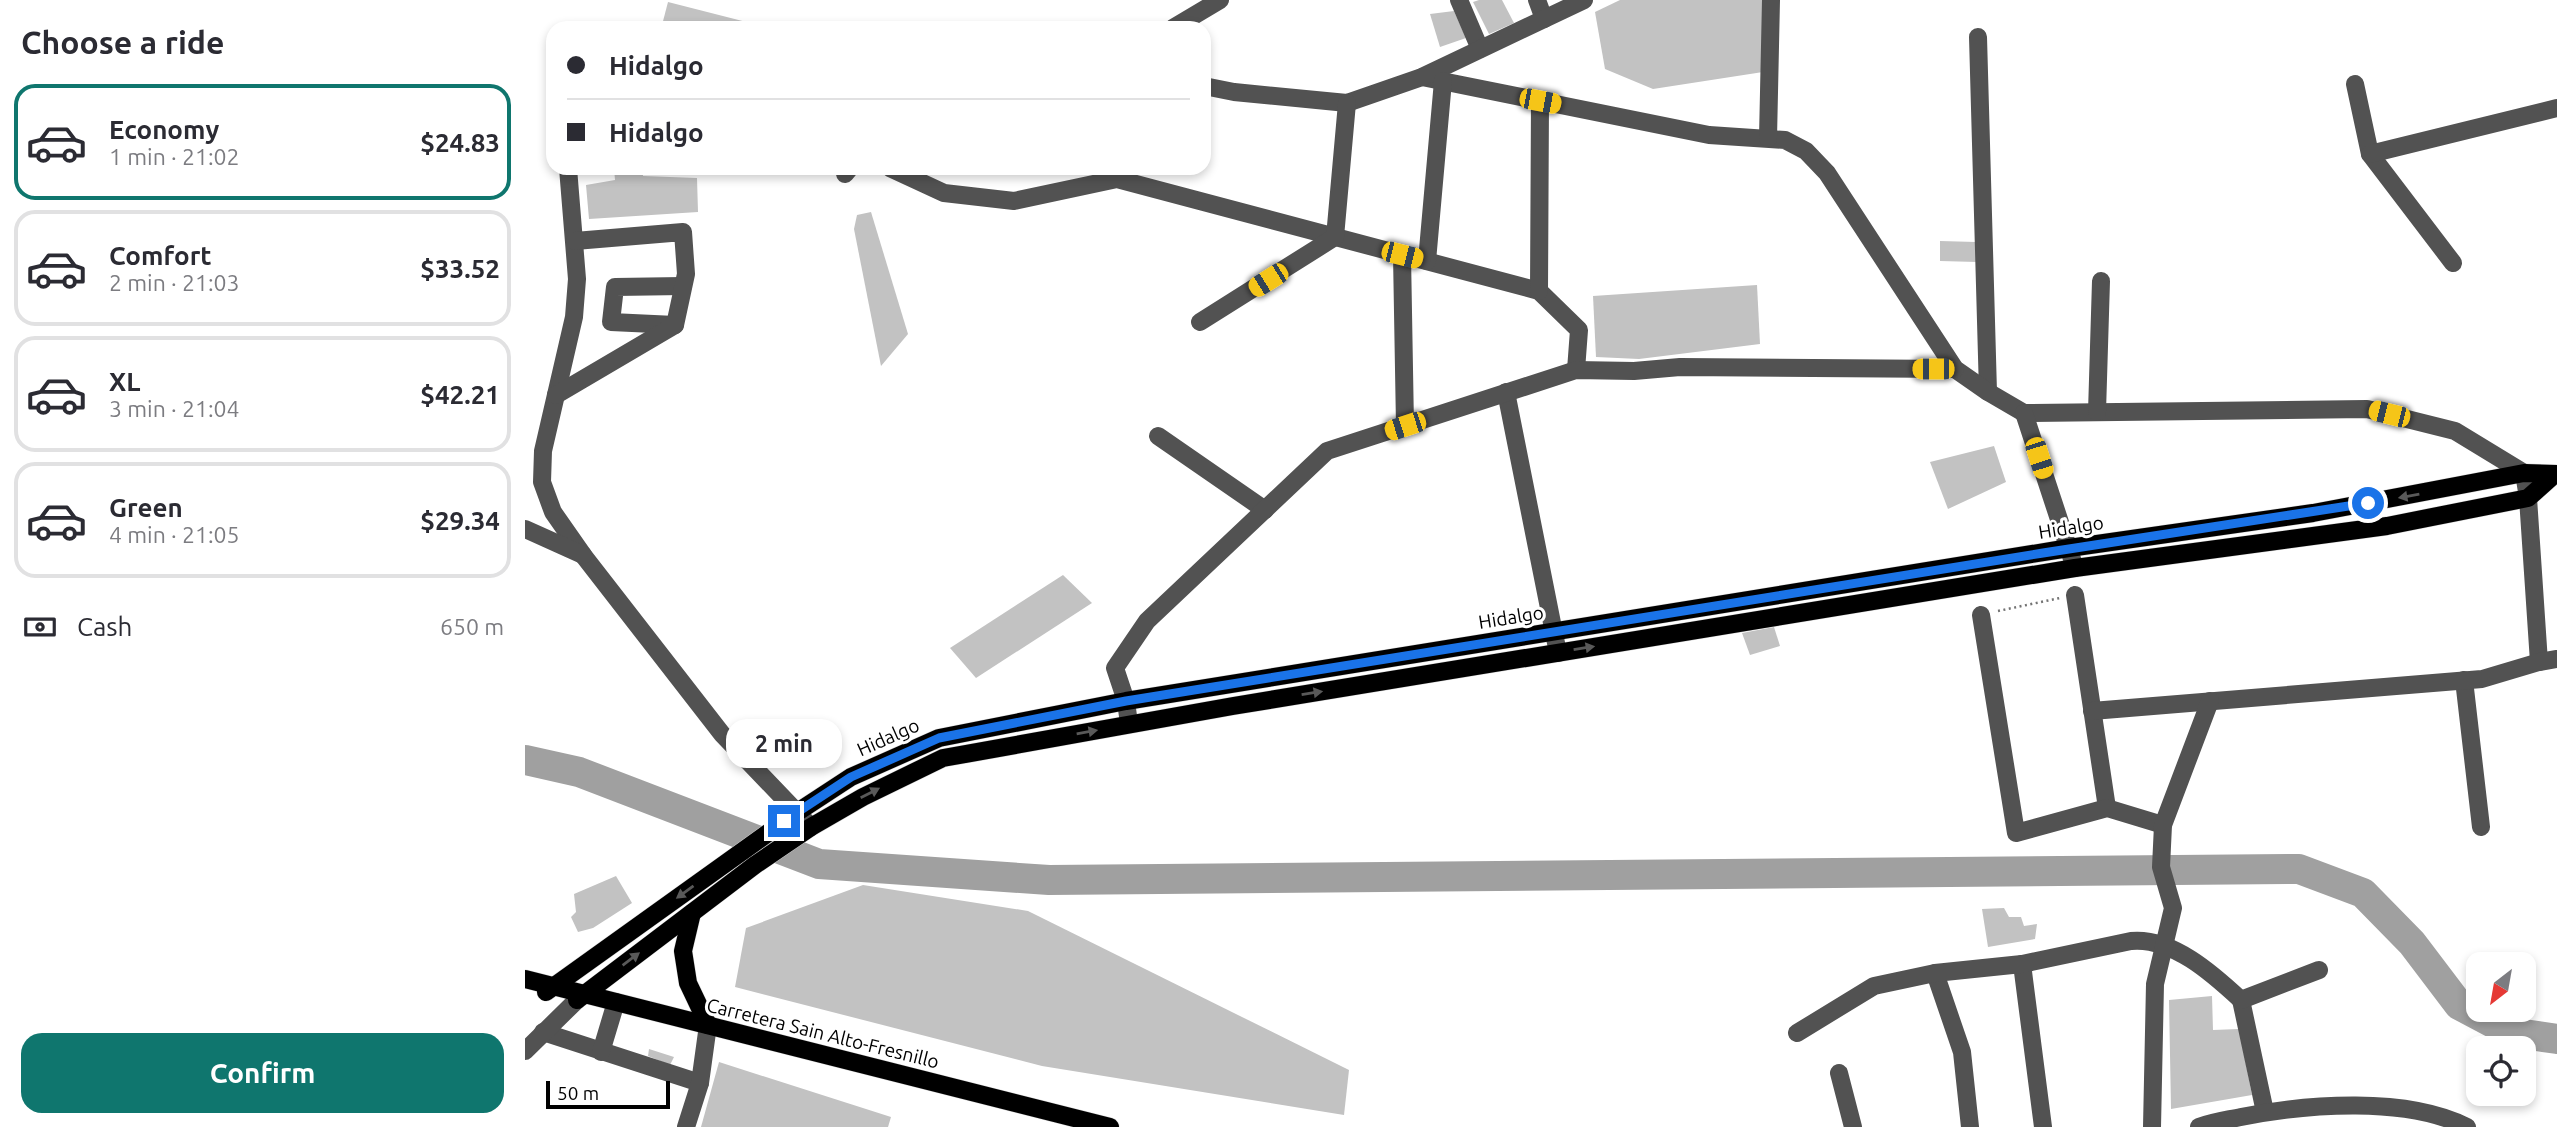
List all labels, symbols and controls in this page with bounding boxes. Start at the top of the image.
text: Choose a ride [21,24,224,60]
text: Hidalgo [609,51,704,80]
car [1518,87,1563,115]
icon: car [25,111,88,174]
text: Economy [109,115,219,144]
text: Hidalgo [609,118,704,147]
text: $24.83 [420,128,500,157]
text: 1 min · 21:02 [109,144,240,169]
icon: car [25,237,88,300]
car [1380,240,1425,270]
text: Comfort [109,241,212,270]
text: $33.52 [420,254,500,283]
car [1245,260,1292,300]
text: 2 min · 21:03 [109,270,240,295]
car [1913,359,1955,380]
icon: car [25,363,88,426]
text: XL [109,367,140,396]
text: $42.21 [420,380,500,409]
text: 3 min · 21:04 [109,396,240,421]
car [2367,399,2412,429]
car [1382,410,1429,442]
car [2023,435,2056,481]
route start [2352,487,2384,519]
icon: car [25,489,88,552]
one-way arrow [2398,491,2420,502]
text: Green [109,493,183,522]
text: $29.34 [420,506,500,535]
street label: Hidalgo [2037,511,2105,543]
text: 4 min · 21:05 [109,522,240,547]
street label: Hidalgo [1477,601,1545,633]
icon: cash [21,608,59,646]
text: Cash [77,612,132,641]
text: 650 m [440,614,504,639]
one-way arrow [1573,642,1595,653]
one-way arrow [1301,687,1323,698]
street label: Hidalgo [853,714,923,760]
callout: 2 min [726,720,842,768]
one-way arrow [1076,726,1098,737]
text: 2 min [755,731,813,756]
one-way arrow [860,788,880,799]
route end [768,805,800,837]
one-way arrow [676,885,694,899]
one-way arrow [622,952,641,966]
north arrow [2466,952,2536,1022]
map controls [2466,952,2536,1106]
street label: Carretera Sain Alto-Fresnillo [705,993,941,1073]
button: Confirm [21,1033,504,1113]
button: locate [2466,1036,2536,1106]
scale bar [546,1078,670,1110]
text: 50 m [557,1082,599,1104]

